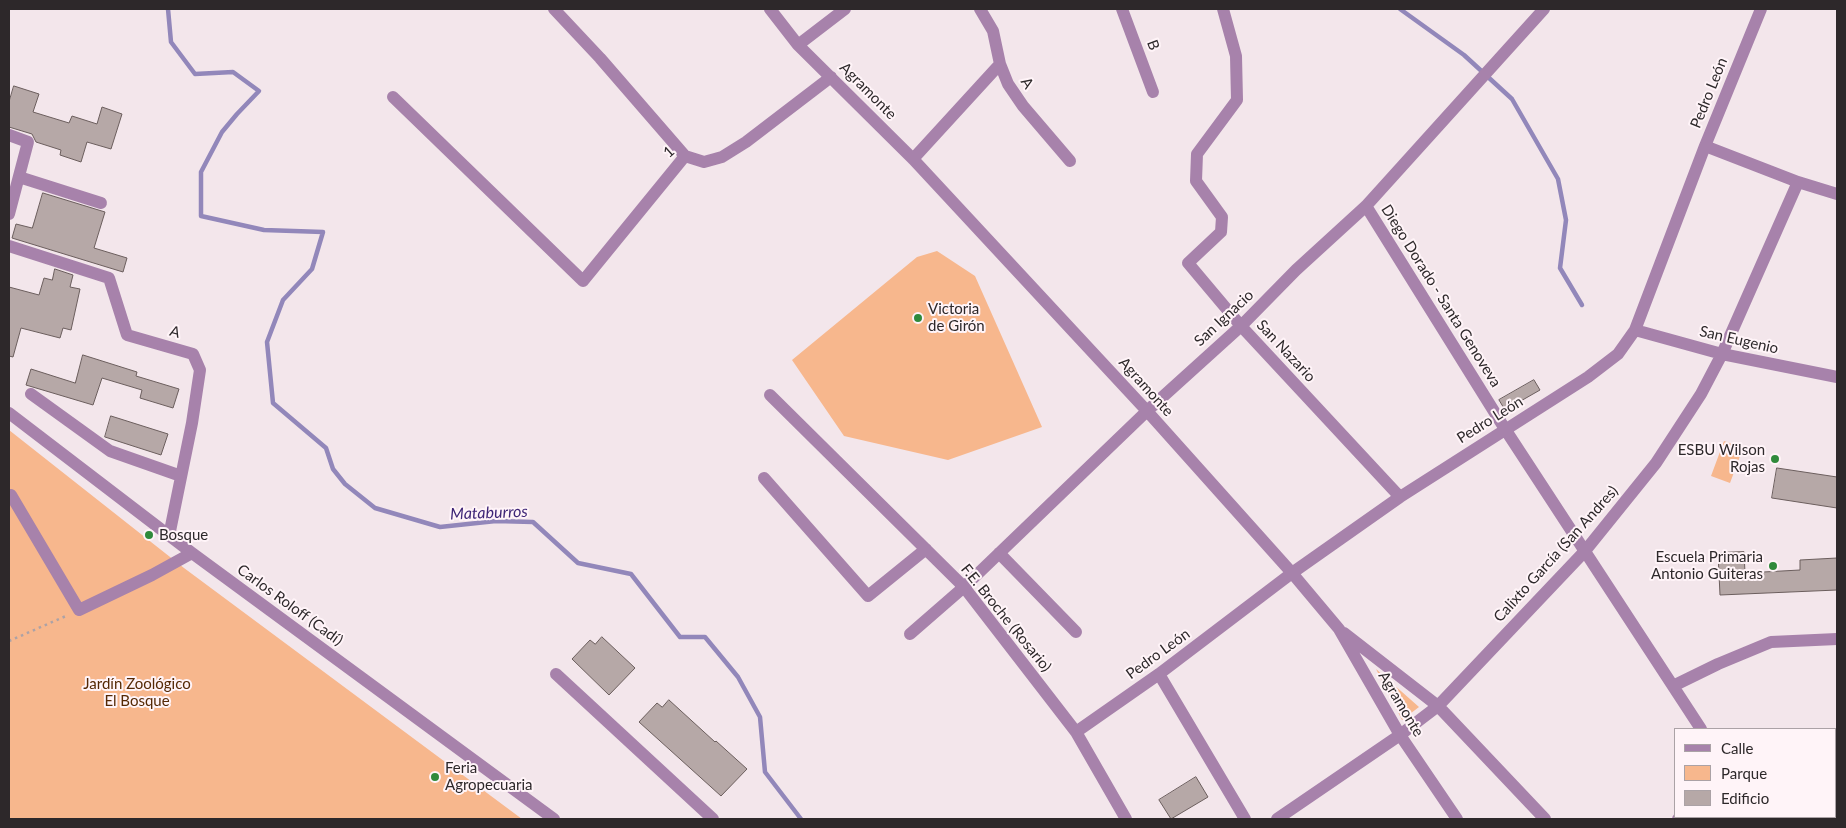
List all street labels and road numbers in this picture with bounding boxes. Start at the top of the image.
street label: B [1143,37,1163,53]
street label: Pedro León [1687,55,1731,131]
street label: Agramonte [836,59,900,123]
street label: A [1017,74,1037,92]
street label: 1 [660,142,678,162]
street label: Diego Dorado - Santa Genoveva [1377,201,1505,391]
street label: San Ignacio [1191,286,1257,350]
street label: San Nazario [1253,316,1319,386]
street label: A [168,322,182,342]
street label: San Eugenio [1698,322,1780,358]
street label: Agramonte [1115,354,1177,420]
street label: Pedro León [1454,393,1526,447]
street label: Calixto García (San Andres) [1490,482,1622,626]
street label: F.E. Broche (Rosario) [957,560,1055,676]
street label: Carlos Roloff (Cadí) [234,561,346,649]
street label: Pedro León [1123,625,1193,683]
street label: Agramonte [1374,668,1428,740]

